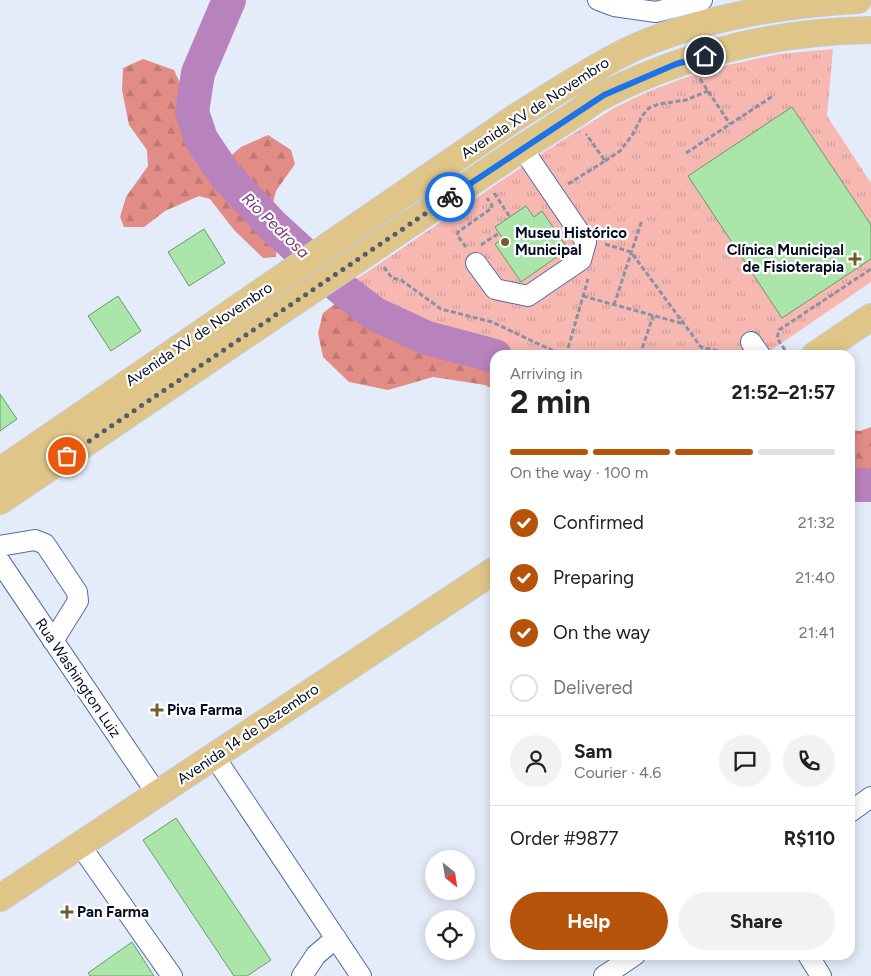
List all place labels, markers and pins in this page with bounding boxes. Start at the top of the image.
pin [684,35,726,77]
place label: Museu Histórico Municipal [515,224,627,259]
marker: Museu Histórico Municipal [499,236,511,248]
place label: Clínica Municipal de Fisioterapia [727,241,844,276]
marker: Clínica Municipal de Fisioterapia [848,252,862,266]
pin [46,435,88,477]
place label: Piva Farma [167,701,243,719]
marker: Piva Farma [151,704,163,716]
place label: Pan Farma [77,903,149,921]
marker: Pan Farma [61,906,73,918]

